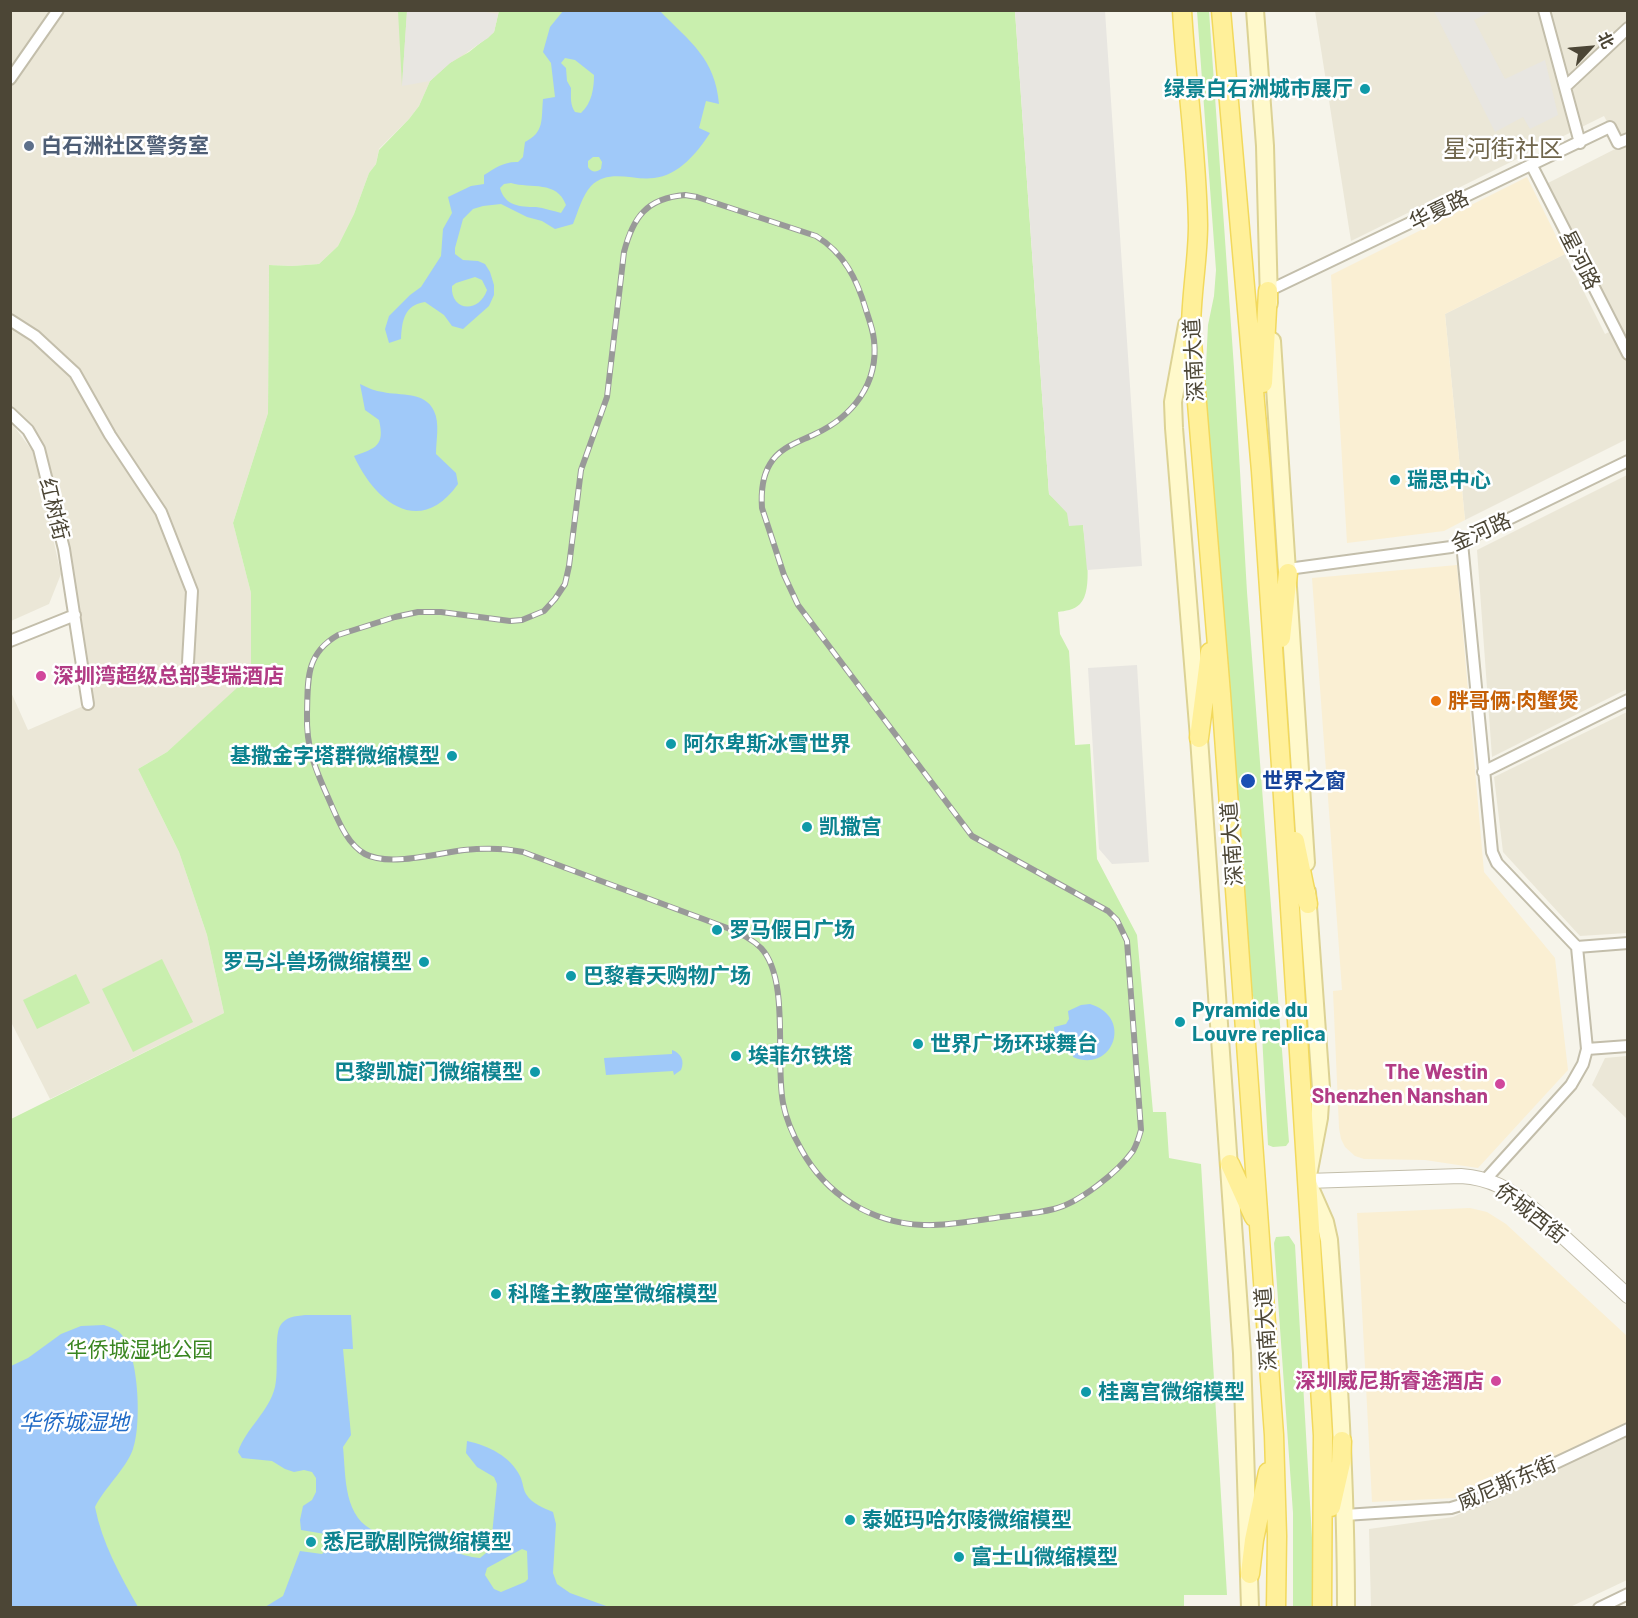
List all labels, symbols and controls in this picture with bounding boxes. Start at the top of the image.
north arrow [1560,18,1620,78]
text: 北 [1595,29,1619,51]
place label: 绿景白石洲城市展厅 [1164,76,1353,102]
marker: 绿景白石洲城市展厅 [1358,82,1372,96]
place label: 白石洲社区警务室 [41,133,209,159]
district label: 星河街社区 [1443,135,1563,163]
marker: 白石洲社区警务室 [22,139,36,153]
street label: 华夏路 [1405,185,1473,235]
street label: 星河路 [1554,226,1606,294]
street label: 深南大道 [1179,317,1209,403]
place label: 瑞思中心 [1407,467,1491,493]
marker: 瑞思中心 [1388,473,1402,487]
street label: 红树街 [34,475,74,543]
street label: 金河路 [1447,508,1515,556]
place label: 深圳湾超级总部斐瑞酒店 [53,663,284,689]
marker: 深圳湾超级总部斐瑞酒店 [34,669,48,683]
place label: 胖哥俩·肉蟹煲 [1448,688,1579,714]
marker: 胖哥俩·肉蟹煲 [1429,694,1443,708]
place label: 阿尔卑斯冰雪世界 [683,731,851,757]
marker: 阿尔卑斯冰雪世界 [664,737,678,751]
place label: 基撒金字塔群微缩模型 [230,743,440,769]
marker: 基撒金字塔群微缩模型 [445,749,459,763]
place label: 世界之窗 [1262,768,1346,794]
marker: 世界之窗 [1239,772,1257,790]
street label: 深南大道 [1217,801,1247,887]
place label: 凯撒宫 [819,814,882,840]
marker: 凯撒宫 [800,820,814,834]
place label: 罗马假日广场 [729,917,855,943]
marker: 罗马假日广场 [710,923,724,937]
place label: 罗马斗兽场微缩模型 [223,949,412,975]
marker: 罗马斗兽场微缩模型 [417,955,431,969]
place label: 巴黎春天购物广场 [583,963,751,989]
marker: 巴黎春天购物广场 [564,969,578,983]
place label: Pyramide du Louvre replica [1192,997,1326,1047]
marker: Pyramide du Louvre replica [1173,1015,1187,1029]
place label: 世界广场环球舞台 [930,1031,1098,1057]
marker: 世界广场环球舞台 [911,1037,925,1051]
place label: 埃菲尔铁塔 [748,1043,853,1069]
marker: 埃菲尔铁塔 [729,1049,743,1063]
place label: 巴黎凯旋门微缩模型 [334,1059,523,1085]
place label: The Westin Shenzhen Nanshan [1312,1059,1488,1109]
marker: 巴黎凯旋门微缩模型 [528,1065,542,1079]
marker: The Westin Shenzhen Nanshan [1493,1077,1507,1091]
street label: 侨城西街 [1490,1177,1572,1249]
place label: 科隆主教座堂微缩模型 [508,1281,718,1307]
street label: 深南大道 [1251,1286,1281,1372]
marker: 科隆主教座堂微缩模型 [489,1287,503,1301]
park label: 华侨城湿地公园 [67,1337,213,1363]
place label: 深圳威尼斯睿途酒店 [1295,1368,1484,1394]
marker: 深圳威尼斯睿途酒店 [1489,1374,1503,1388]
place label: 桂离宫微缩模型 [1098,1379,1245,1405]
marker: 桂离宫微缩模型 [1079,1385,1093,1399]
water label: 华侨城湿地 [19,1410,129,1436]
street label: 威尼斯东街 [1454,1451,1560,1515]
place label: 泰姬玛哈尔陵微缩模型 [862,1507,1072,1533]
marker: 泰姬玛哈尔陵微缩模型 [843,1513,857,1527]
place label: 悉尼歌剧院微缩模型 [323,1529,512,1555]
marker: 悉尼歌剧院微缩模型 [304,1535,318,1549]
place label: 富士山微缩模型 [971,1544,1118,1570]
marker: 富士山微缩模型 [952,1550,966,1564]

